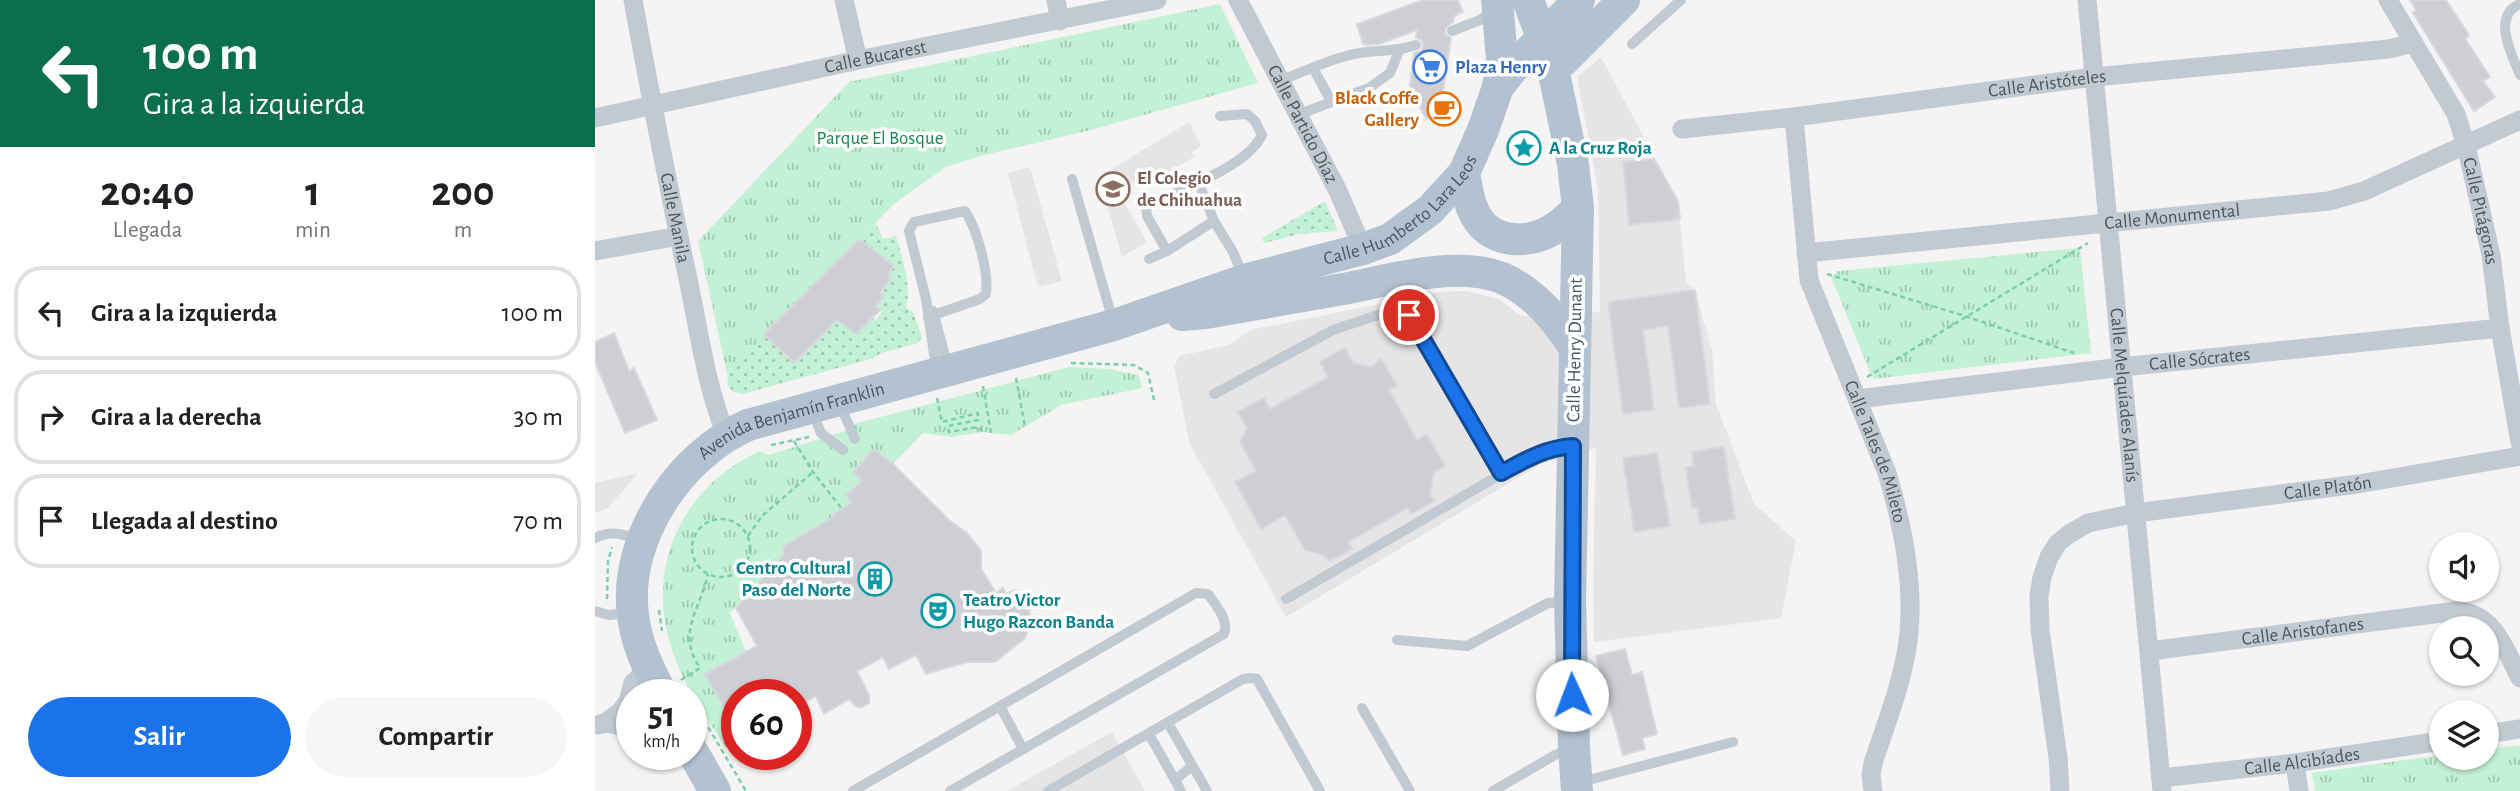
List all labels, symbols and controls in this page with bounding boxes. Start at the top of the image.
icon: left [28,28,119,119]
text: 100 m [143,30,259,79]
street label: Calle Bucarest [823,37,928,77]
supermarket icon: Plaza Henry [1411,48,1449,86]
place label: Plaza Henry [1455,58,1547,77]
street label: Calle Partido Díaz [1264,62,1342,186]
street label: Calle Aristóteles [1987,66,2107,101]
text: Gira a la izquierda [143,88,365,120]
place label: Black Coffe Gallery [1335,89,1419,130]
cafe icon: Black Coffe Gallery [1425,90,1463,128]
park label: Parque El Bosque [817,129,943,148]
place icon: A la Cruz Roja [1505,129,1543,167]
place label: A la Cruz Roja [1549,139,1652,158]
street label: Calle Humberto Lara Leos [1321,152,1480,268]
street label: Calle Pitágoras [2460,156,2502,266]
place label: El Colegio de Chihuahua [1137,169,1242,210]
school or university icon: El Colegio de Chihuahua [1094,170,1132,208]
text: 20:40 [100,171,195,213]
text: 1 [305,171,320,213]
text: 200 [431,171,495,213]
street label: Calle Manila [657,171,694,265]
street label: Calle Monumental [2103,200,2241,233]
text: Llegada [113,219,182,242]
text: min [295,219,331,242]
text: m [454,219,472,242]
street label: Calle Henry Dunant [1564,278,1586,422]
pin [1379,285,1439,345]
icon: left [32,294,70,332]
icon: arrive [1390,296,1428,334]
text: Gira a la izquierda [91,300,277,326]
text: 100 m [502,300,563,326]
street label: Calle Melquíades Alanís [2107,307,2142,483]
street label: Calle Sócrates [2148,344,2251,374]
street label: Calle Tales de Mileto [1841,378,1909,525]
street label: Avenida Benjamín Franklin [694,379,887,463]
icon: right [32,398,70,436]
text: Gira a la derecha [91,404,262,430]
text: 30 m [513,404,563,430]
street label: Calle Platón [2283,472,2373,503]
icon: arrive [32,502,70,540]
text: Llegada al destino [91,508,278,534]
text: 70 m [513,508,563,534]
map controls [2429,532,2499,770]
button: sound [2429,532,2499,602]
place label: Centro Cultural Paso del Norte [736,559,851,600]
building icon: Centro Cultural Paso del Norte [856,560,894,598]
place label: Teatro Victor Hugo Razcon Banda [963,591,1114,632]
theatre icon: Teatro Victor Hugo Razcon Banda [919,592,957,630]
street label: Calle Aristofanes [2240,614,2365,648]
button: search [2429,616,2499,686]
position arrow [1535,658,1609,732]
speed limit sign: 60 [721,679,812,770]
button: Salir [28,697,291,777]
button: Compartir [305,697,567,777]
text: 51 [648,698,675,733]
button: layers [2429,700,2499,770]
text: km/h [643,733,680,751]
street label: Calle Alcibíades [2243,744,2361,778]

